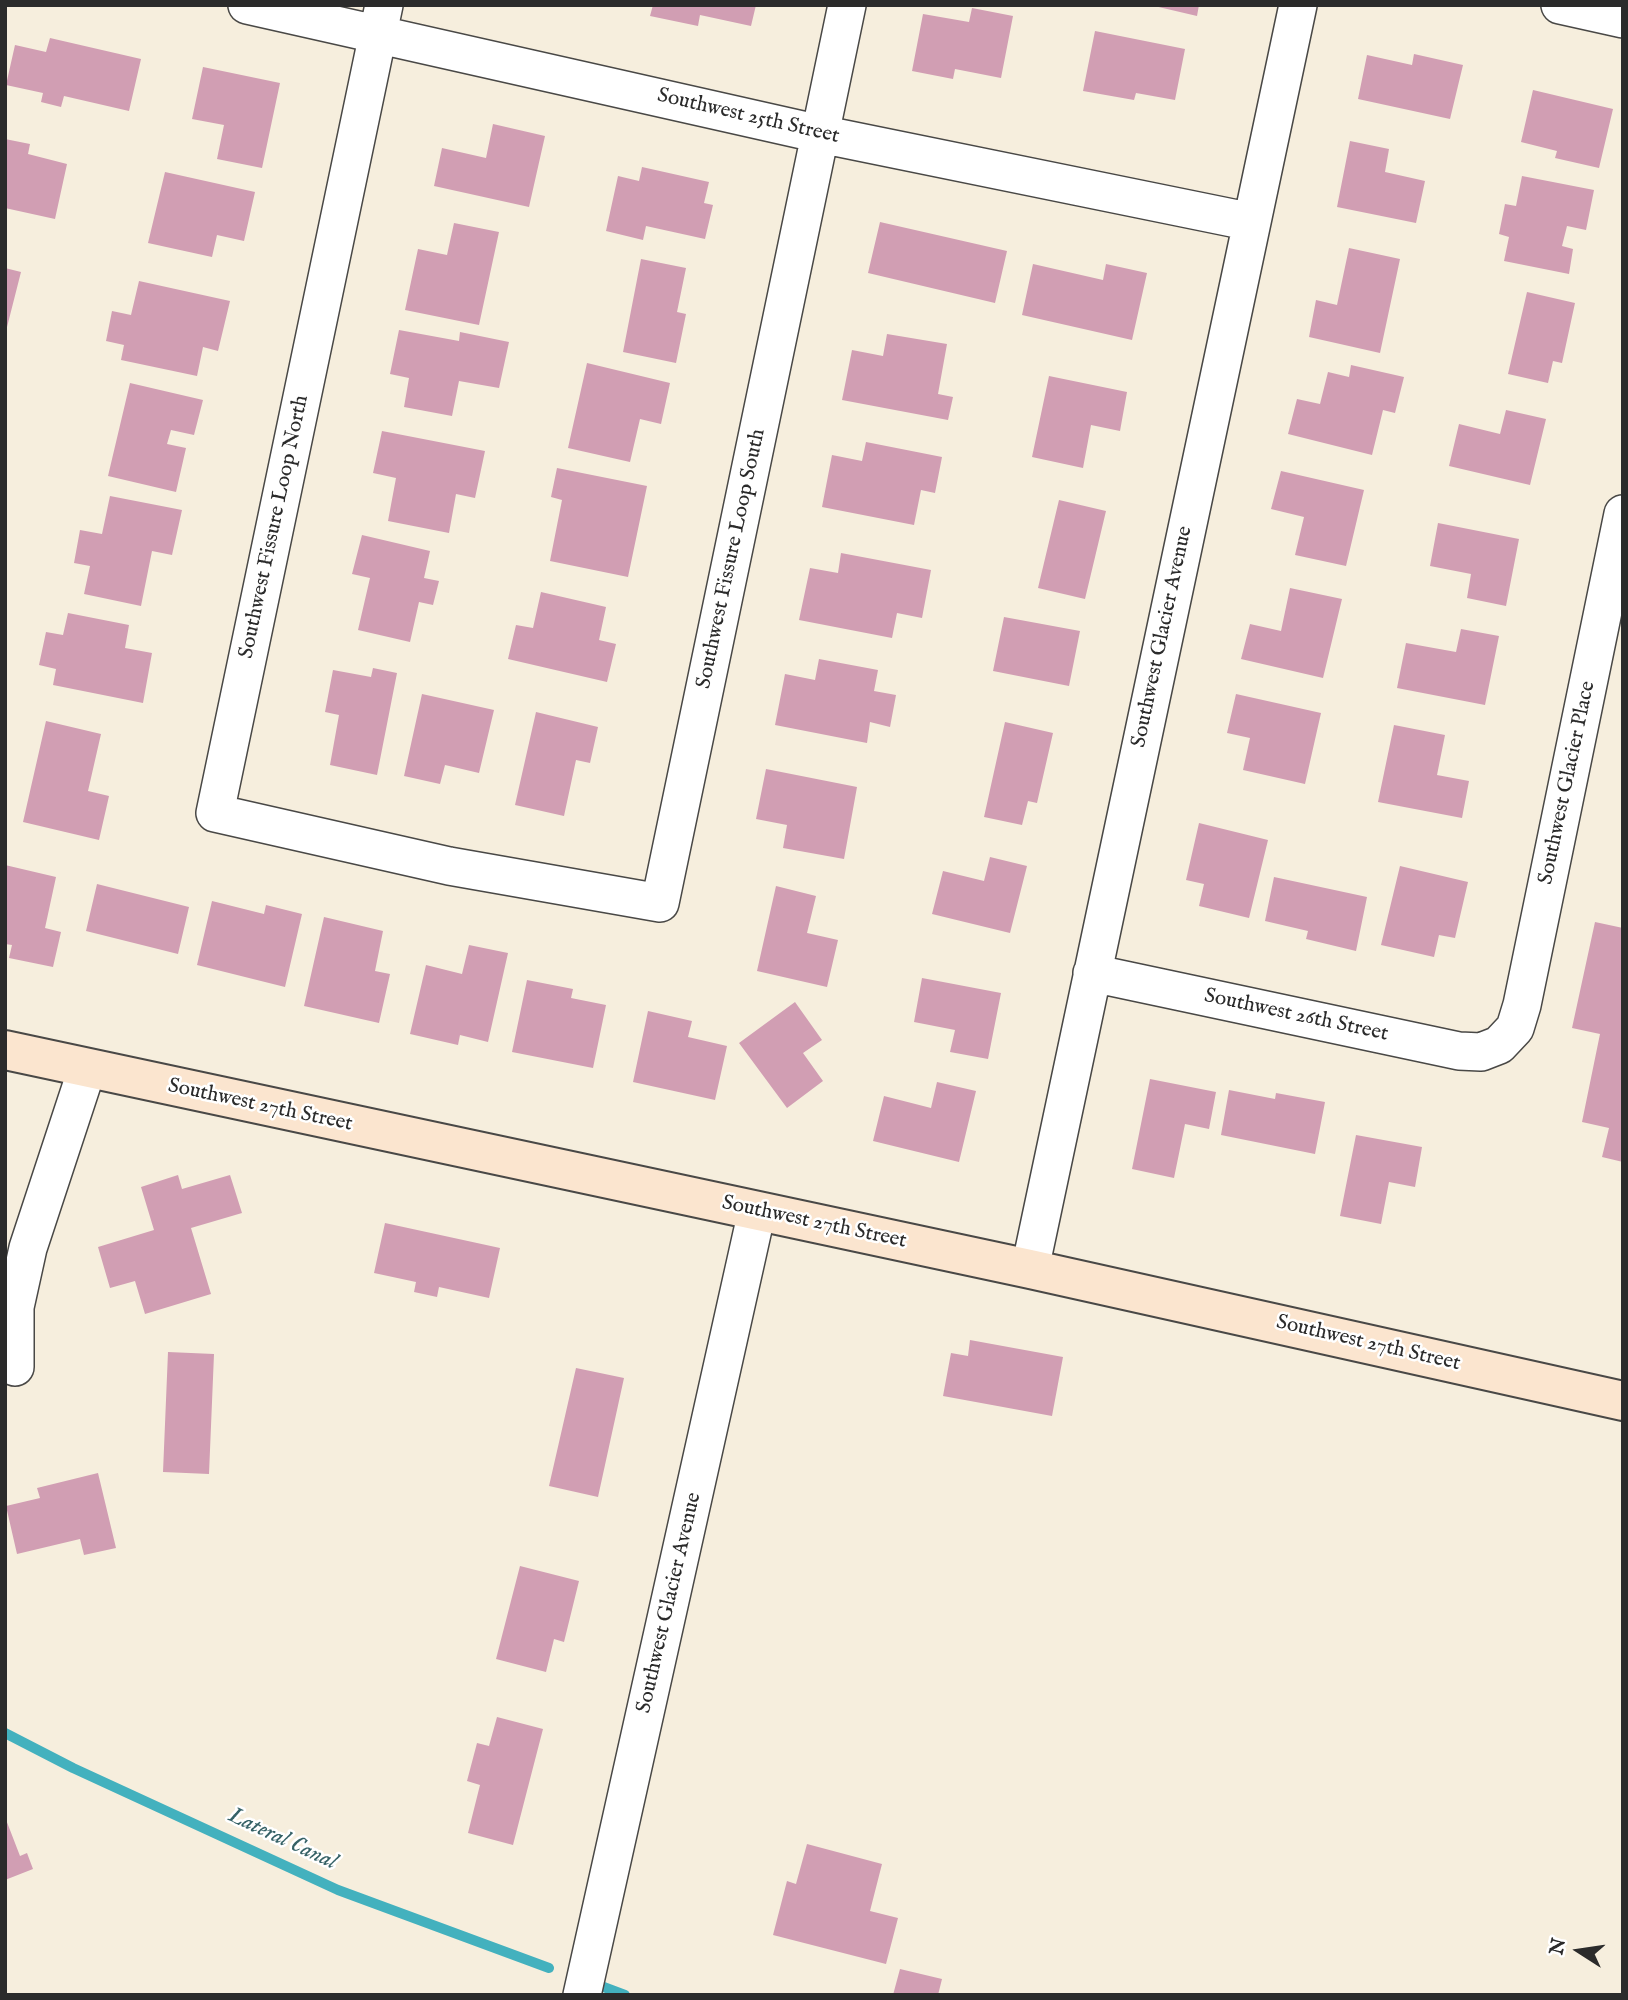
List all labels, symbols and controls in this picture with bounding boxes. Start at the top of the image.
street label: Southwest 25th Street [655,84,841,150]
street label: Southwest Fissure Loop North [235,393,315,661]
street label: Southwest Fissure Loop South [692,427,772,691]
street label: Southwest Glacier Avenue [1127,524,1199,750]
street label: Southwest Glacier Place [1534,679,1602,887]
street label: Southwest 26th Street [1202,984,1390,1048]
street label: Southwest 27th Street [165,1074,355,1138]
street label: Southwest 27th Street [719,1191,909,1255]
street label: Southwest 27th Street [1274,1311,1462,1377]
street label: Southwest Glacier Avenue [632,1490,708,1716]
water label: Lateral Canal [223,1803,341,1877]
north arrow [1544,1916,1614,1986]
text: N [1545,1936,1572,1957]

